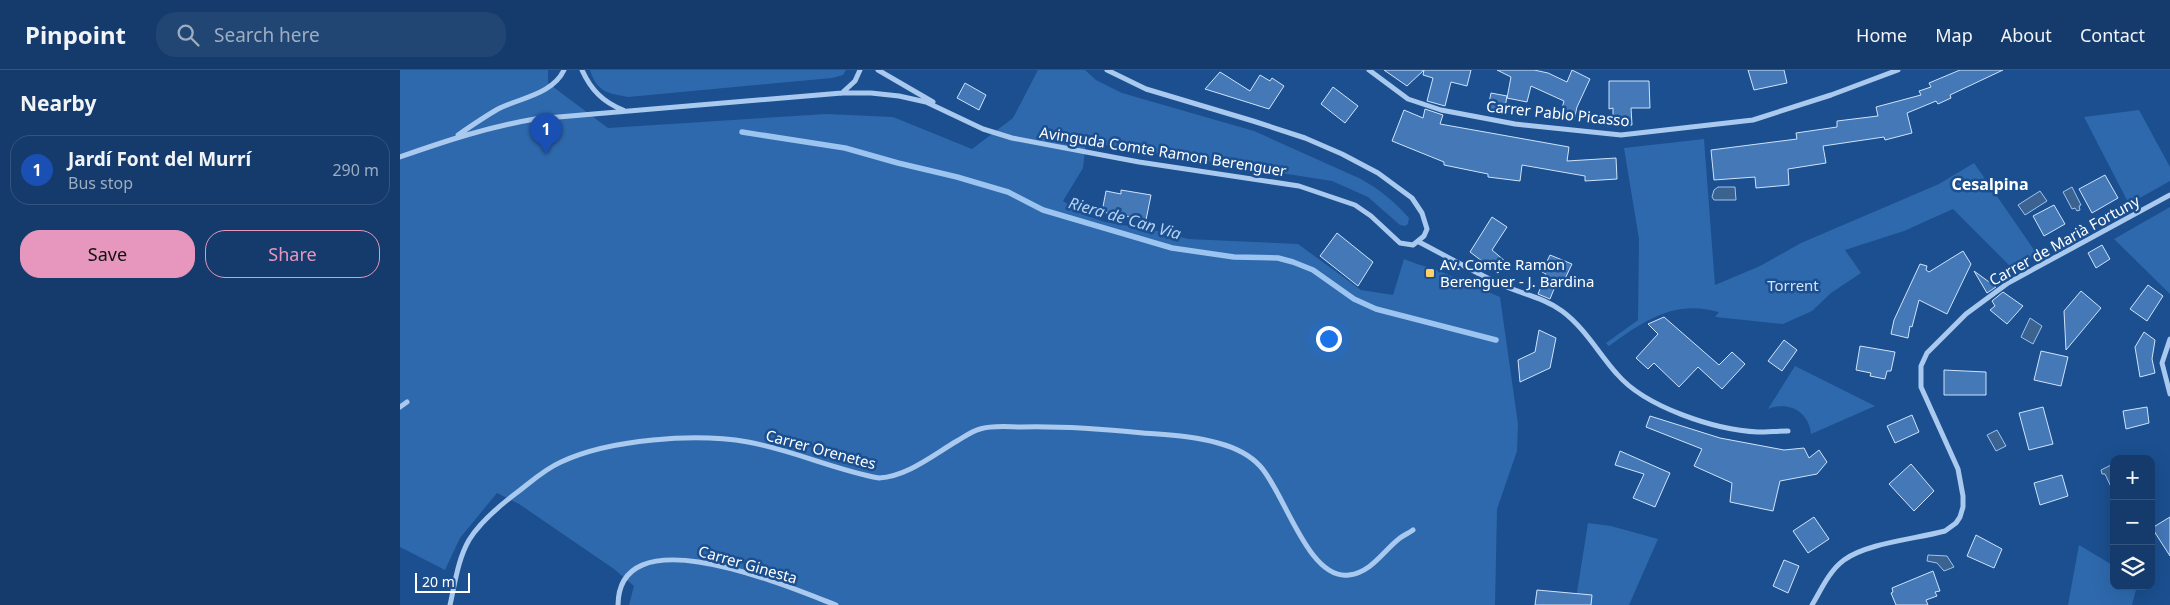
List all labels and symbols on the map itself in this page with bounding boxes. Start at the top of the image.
street label: Carrer Pablo Picasso [1485,96,1631,130]
pin: 1 [530,113,562,154]
street label: Avinguda Comte Ramon Berenguer [1038,122,1288,180]
district label: Cesalpina [1951,173,2029,195]
street label: Carrer de Marià Fortuny [1985,190,2143,290]
water label: Riera de Can Via [1066,191,1184,245]
place label: Av. Comte Ramon Berenguer - J. Bardina [1440,254,1594,291]
marker: Av. Comte Ramon Berenguer - J. Bardina [1424,267,1436,279]
park label: Torrent [1767,275,1819,295]
your location [1316,326,1342,352]
street label: Carrer Orenetes [764,425,878,473]
street label: Carrer Ginesta [696,540,800,588]
scale bar [415,570,470,593]

